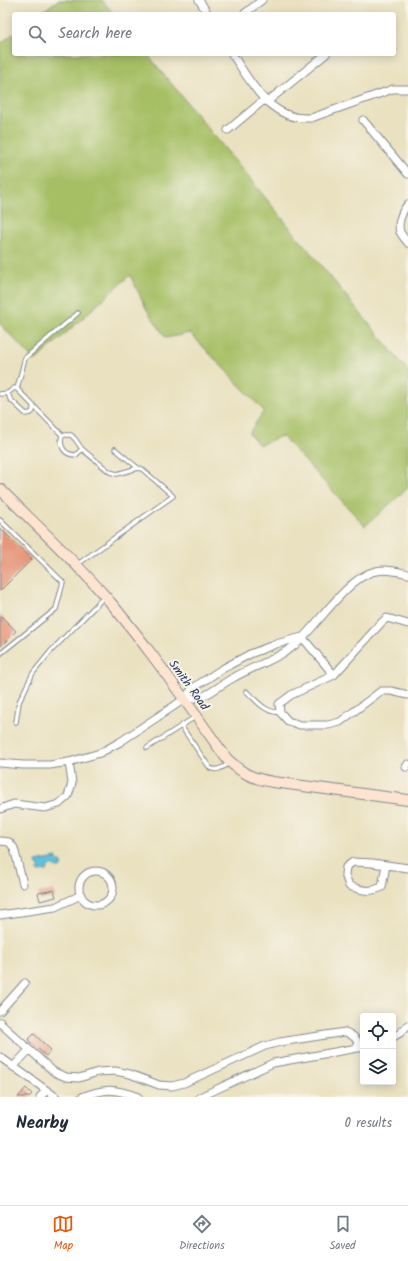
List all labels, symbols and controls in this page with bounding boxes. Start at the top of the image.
search box [12,12,396,56]
text: Search here [58,22,132,46]
icon: search [26,23,48,45]
street label: Smith Road [164,656,214,715]
map controls [360,1013,396,1085]
button: locate [360,1013,396,1049]
button: layers [360,1049,396,1085]
text: Nearby [16,1110,68,1137]
text: 0 results [345,1113,392,1134]
tab: Map [52,1213,74,1255]
tab: Directions [179,1213,225,1255]
tab: Saved [330,1213,356,1255]

